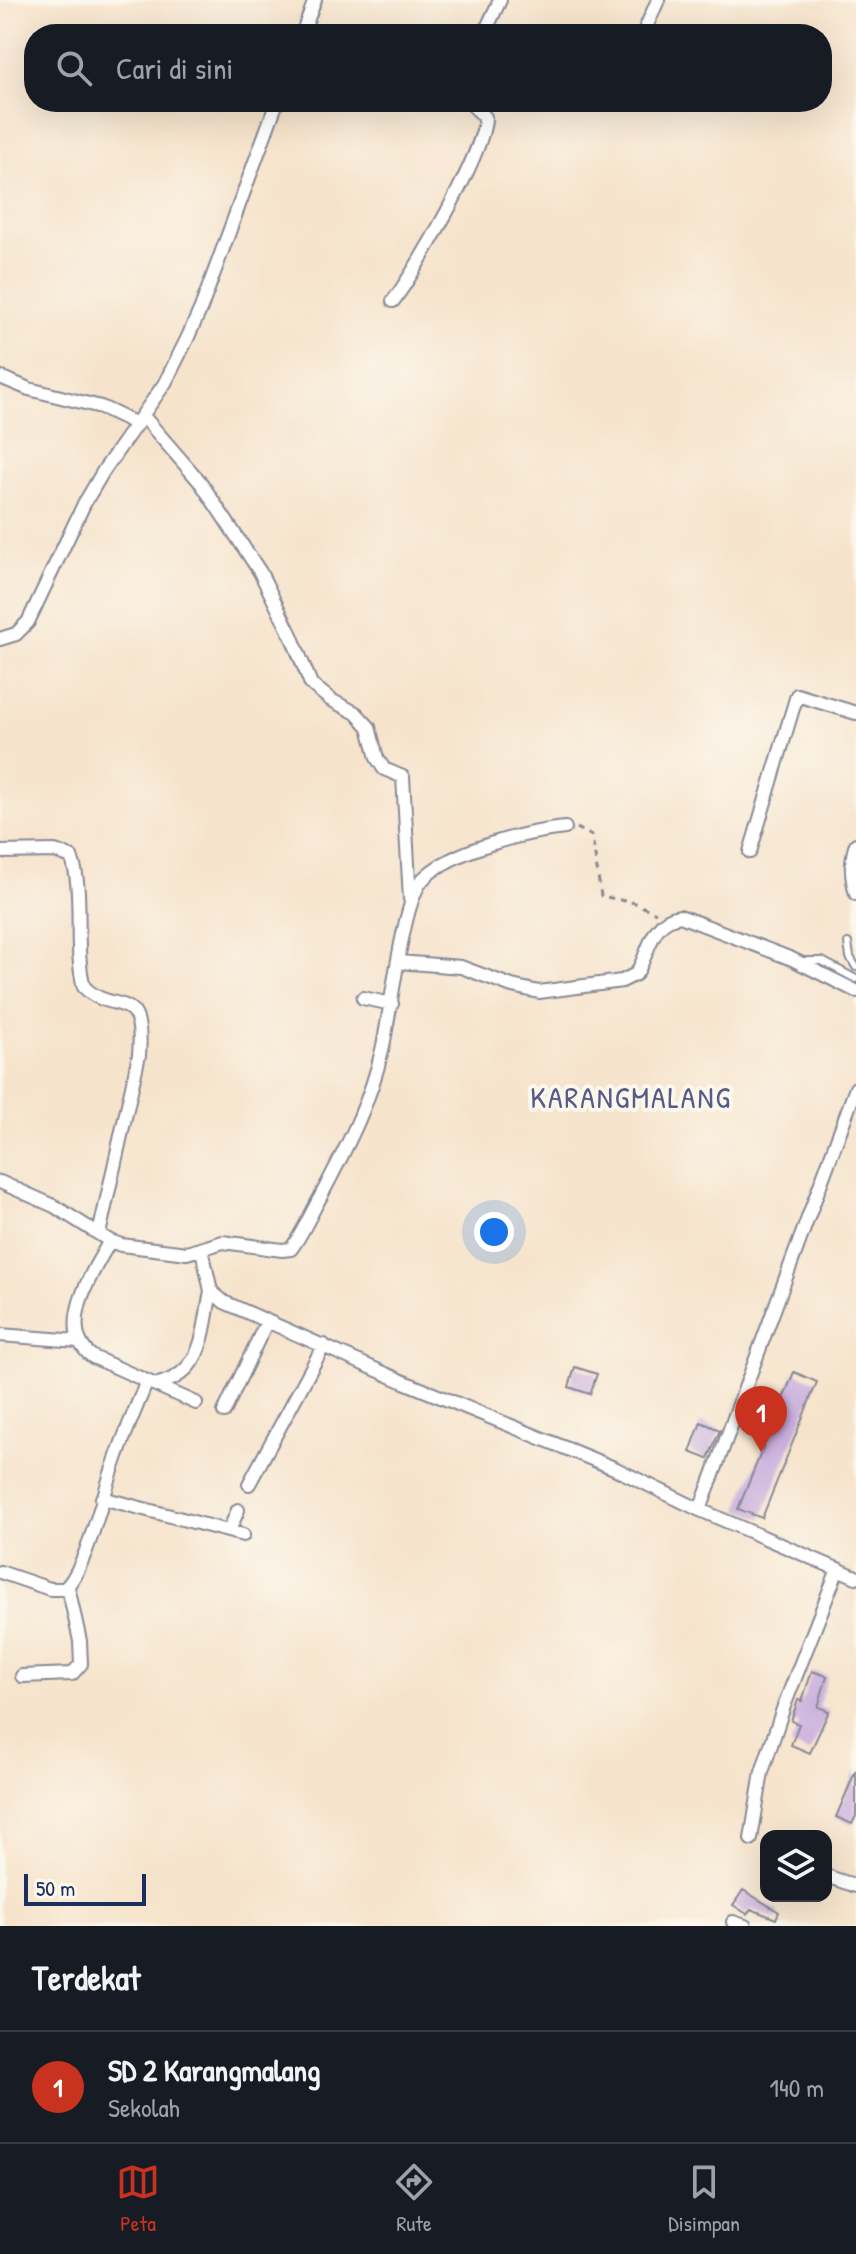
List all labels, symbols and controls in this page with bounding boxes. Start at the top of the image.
search box [24,24,832,112]
icon: search [52,46,96,90]
text: Cari di sini [116,48,233,88]
district label: KARANGMALANG [530,1077,732,1117]
your location [474,1212,514,1252]
pin: 1 [735,1386,787,1452]
map controls [760,1830,832,1902]
button: layers [760,1830,832,1902]
scale bar [24,1870,146,1906]
text: 50 m [36,1873,75,1903]
text: Terdekat [32,1955,140,2001]
text: SD 2 Karangmalang [108,2050,320,2090]
text: 1 [53,2070,63,2105]
text: 140 m [770,2070,824,2105]
text: Sekolah [108,2090,180,2125]
tab: Peta [116,2160,160,2238]
tab: Rute [392,2160,436,2238]
tab: Disimpan [668,2160,740,2238]

